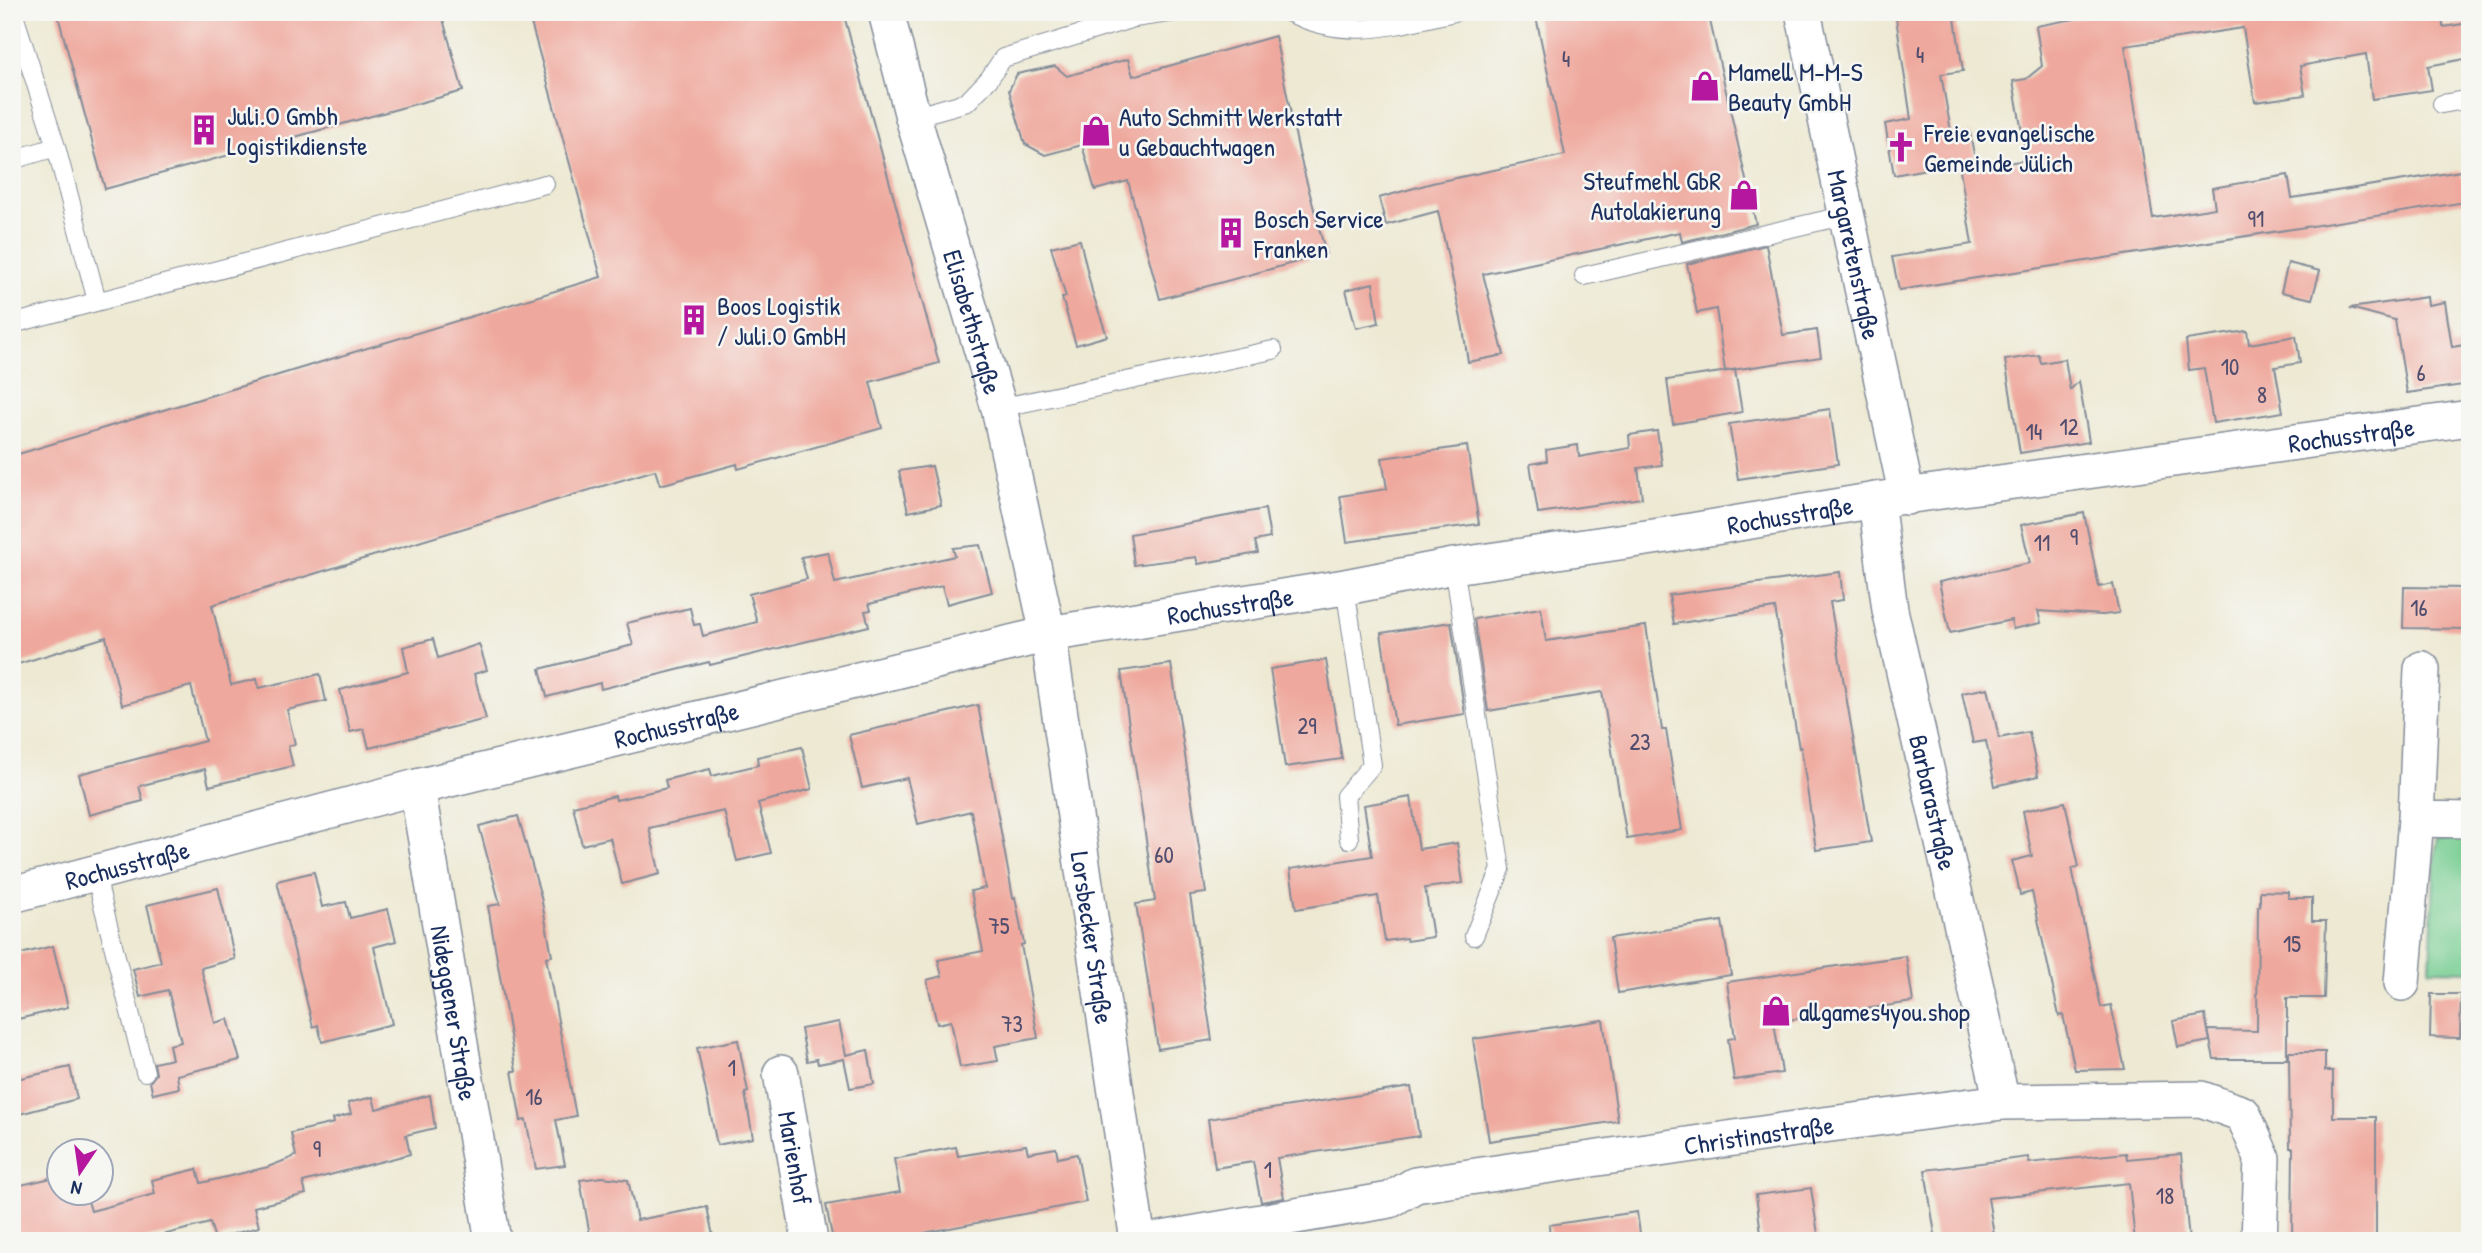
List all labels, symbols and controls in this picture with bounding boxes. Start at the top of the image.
house number: 4 [1916,39,1924,70]
house number: 4 [1562,43,1570,74]
place label: Mamell M-M-S Beauty GmbH [1728,54,1863,119]
shop icon: Mamell M-M-S Beauty GmbH [1688,69,1722,103]
place label: Juli.O Gmbh Logistikdienste [227,98,367,163]
place label: Auto Schmitt Werkstatt u Gebauchtwagen [1119,99,1343,164]
building icon: Juli.O Gmbh Logistikdienste [187,113,221,147]
shop icon: Auto Schmitt Werkstatt u Gebauchtwagen [1079,114,1113,148]
place label: Freie evangelische Gemeinde Jülich [1923,115,2095,180]
church icon: Freie evangelische Gemeinde Jülich [1884,130,1918,164]
place label: Steufmehl GbR Autolakierung [1583,163,1721,228]
street label: Margaretenstraße [1820,167,1890,342]
shop icon: Steufmehl GbR Autolakierung [1727,178,1761,212]
place label: Bosch Service Franken [1253,201,1384,266]
house number: 91 [2248,203,2264,234]
building icon: Bosch Service Franken [1214,216,1248,250]
street label: Elisabethstraße [936,246,1011,398]
place label: Boos Logistik / Juli.O GmbH [717,288,846,353]
building icon: Boos Logistik / Juli.O GmbH [677,303,711,337]
house number: 10 [2221,351,2239,382]
house number: 6 [2416,357,2426,388]
house number: 8 [2257,379,2267,410]
street label: Rochusstraße [2286,408,2417,460]
house number: 12 [2059,411,2079,442]
house number: 14 [2026,416,2042,447]
street label: Rochusstraße [1724,487,1855,542]
house number: 9 [2070,521,2078,552]
house number: 11 [2034,527,2050,558]
street label: Rochusstraße [1165,578,1296,632]
house number: 16 [2410,592,2428,623]
street label: Rochusstraße [610,692,742,756]
house number: 29 [1297,710,1317,741]
house number: 23 [1629,726,1651,757]
street label: Barbarastraße [1901,731,1966,873]
street label: Rochusstraße [61,831,193,898]
house number: 60 [1154,839,1174,870]
street label: Lorsbecker Straße [1063,849,1123,1026]
house number: 75 [988,910,1010,941]
street label: Nideggener Straße [423,923,487,1103]
house number: 15 [2283,928,2301,959]
shop icon: allgames4you.shop [1759,994,1793,1028]
place label: allgames4you.shop [1799,994,1970,1029]
house number: 73 [1001,1008,1023,1039]
house number: 1 [728,1052,736,1083]
house number: 16 [525,1081,543,1112]
street label: Christinastraße [1681,1106,1836,1163]
street label: Marienhof [770,1108,821,1208]
house number: 9 [313,1133,321,1164]
north arrow [46,1138,116,1208]
house number: 1 [1264,1154,1272,1185]
text: N [68,1175,84,1202]
house number: 18 [2156,1180,2174,1211]

